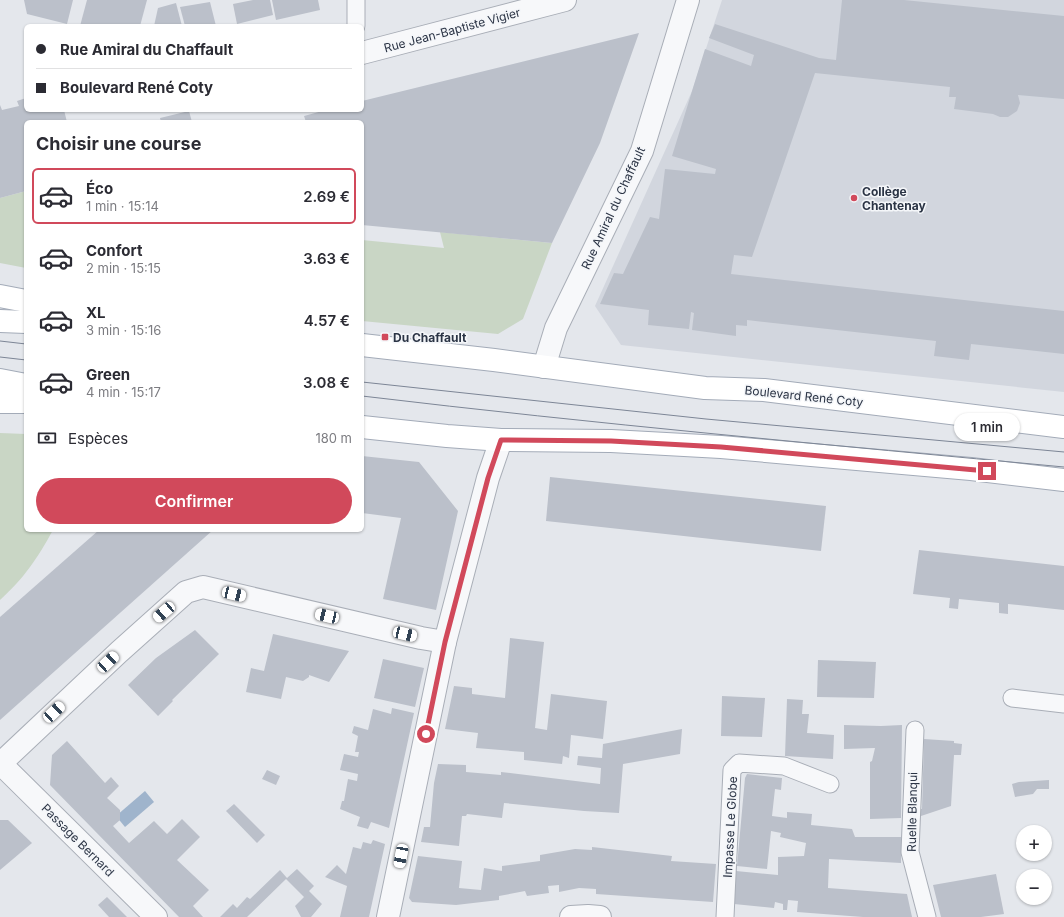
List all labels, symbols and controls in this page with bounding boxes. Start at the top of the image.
street label: Rue Jean-Baptiste Vigier [382,4,522,55]
text: Rue Amiral du Chaffault [60,40,233,59]
text: Boulevard René Coty [60,78,213,97]
text: Choisir une course [36,133,201,154]
street label: Rue Amiral du Chaffault [578,144,648,272]
icon: car [38,178,74,214]
text: Éco [86,179,113,198]
place label: Collège Chantenay [862,184,926,213]
text: 2.69 € [303,187,350,206]
marker: Collège Chantenay [849,193,859,203]
text: 1 min · 15:14 [86,198,159,214]
icon: car [38,240,74,276]
text: Confort [86,241,142,260]
text: 3.63 € [303,249,350,268]
text: 2 min · 15:15 [86,260,161,276]
icon: car [38,302,74,338]
text: XL [86,303,106,322]
text: 4.57 € [304,311,350,330]
text: 3 min · 15:16 [86,322,161,338]
place label: Du Chaffault [393,330,467,345]
marker: Du Chaffault [380,332,390,342]
icon: car [38,364,74,400]
text: Green [86,365,130,384]
text: 3.08 € [303,373,350,392]
street label: Boulevard René Coty [744,382,864,410]
text: 4 min · 15:17 [86,384,161,400]
callout: 1 min [954,413,1020,441]
text: 1 min [971,419,1003,435]
icon: cash [36,427,58,449]
text: Espèces [68,429,128,448]
text: 180 m [315,430,352,446]
route end [978,462,996,480]
button: Confirmer [36,478,352,524]
car [221,585,247,603]
car [151,600,177,624]
car [314,607,340,625]
car [392,625,418,643]
car [95,649,121,675]
car [41,699,67,725]
route start [417,725,435,743]
street label: Ruelle Blanqui [904,772,920,852]
street label: Impasse Le Globe [720,776,740,878]
street label: Passage Bernard [39,801,117,879]
map controls [1016,825,1052,905]
button: + [1016,825,1052,861]
car [393,843,409,869]
button: − [1016,869,1052,905]

